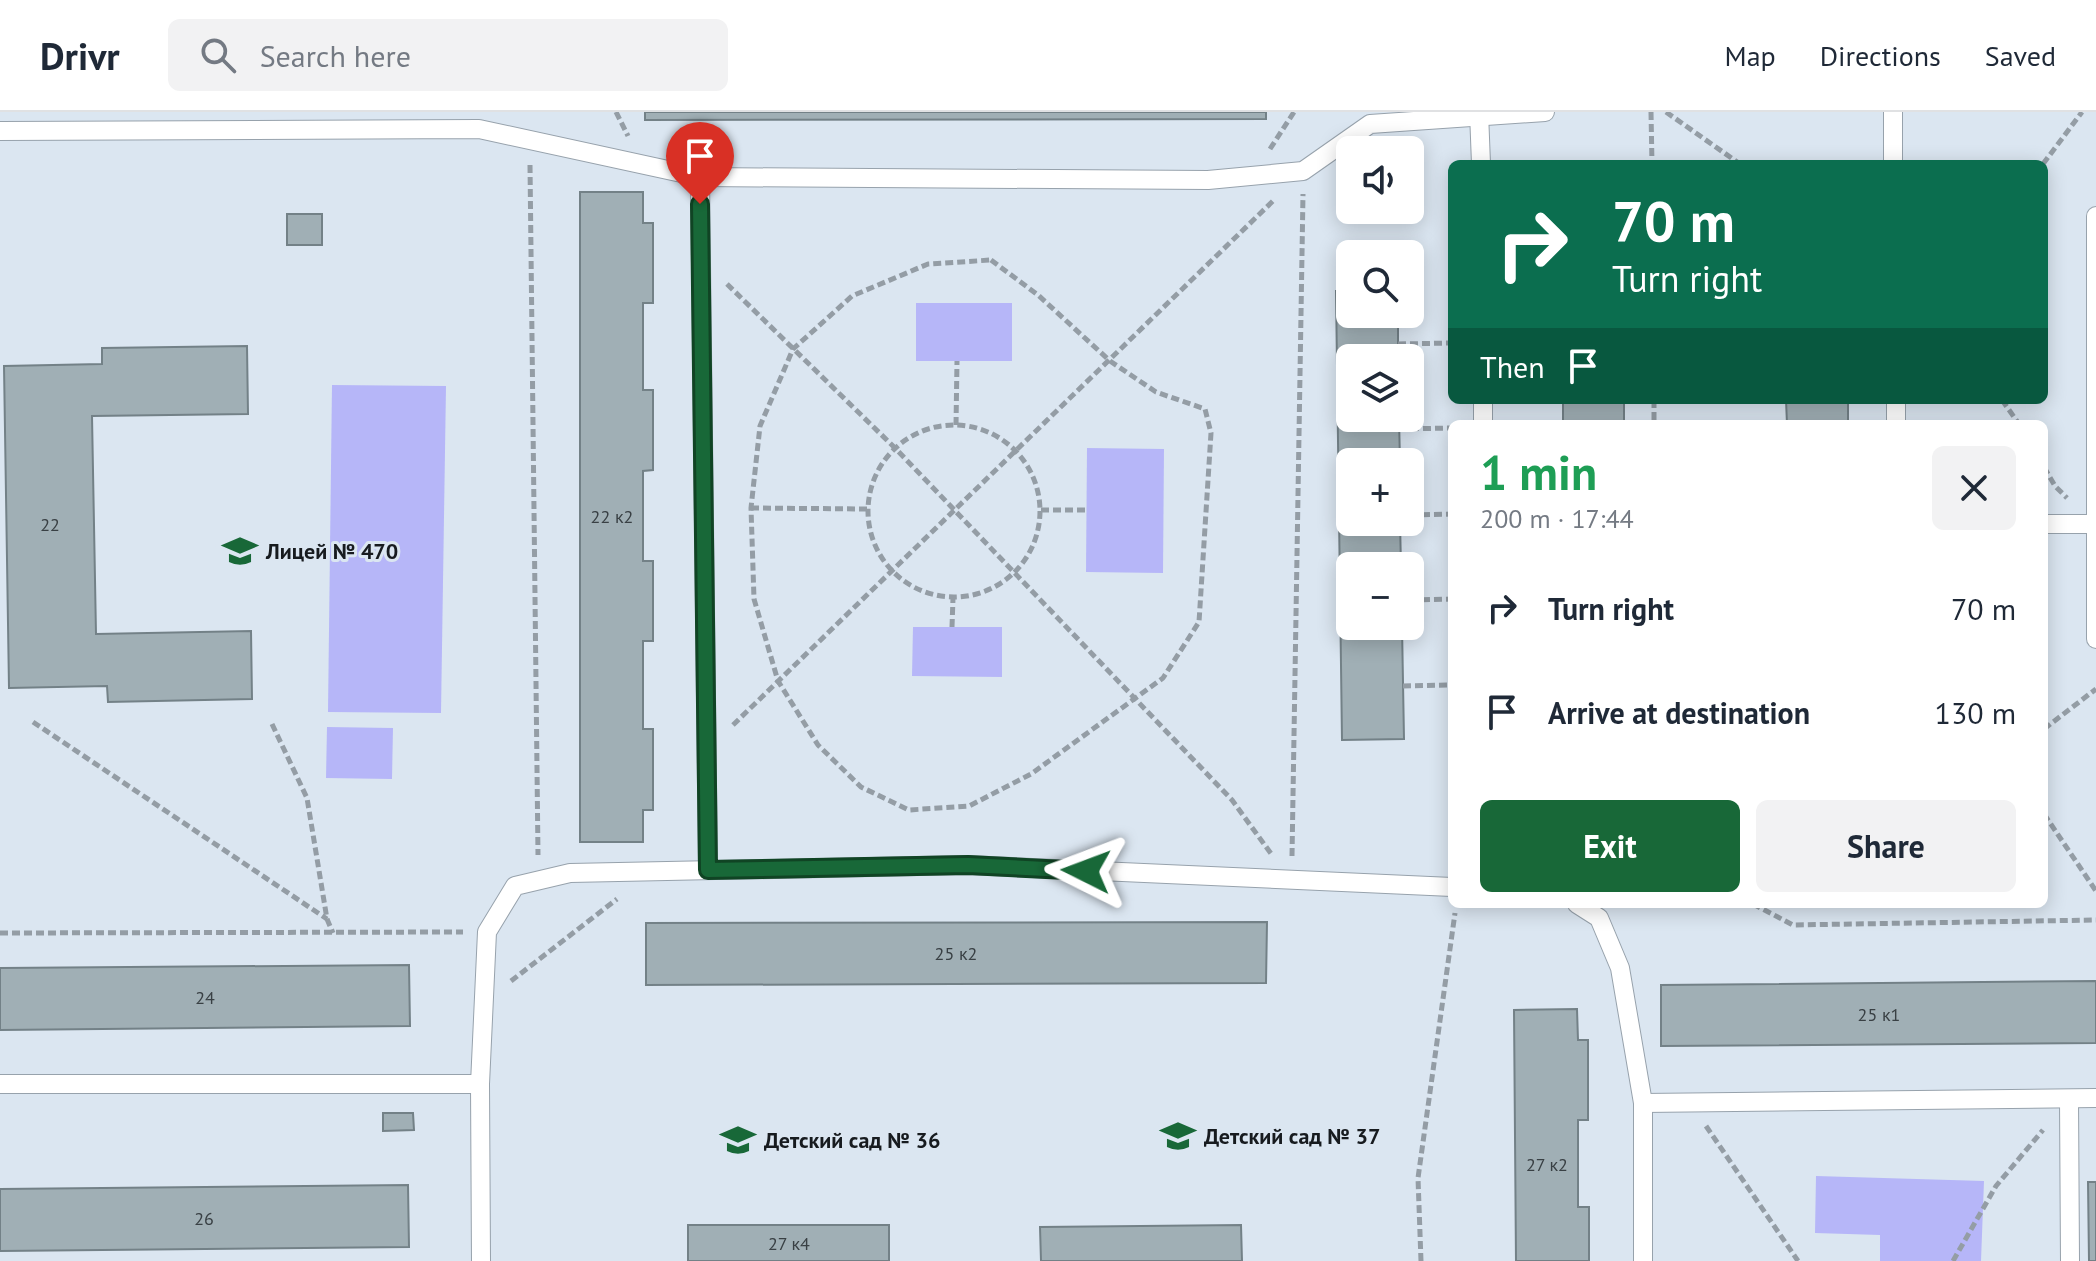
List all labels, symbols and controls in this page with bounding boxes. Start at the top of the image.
search box [168,19,728,91]
text: Drivr [40,31,120,80]
icon: search [196,33,240,77]
text: Search here [260,36,411,75]
text: Map [1725,37,1776,74]
text: Directions [1820,37,1941,74]
text: Saved [1985,37,2056,74]
pin [666,122,734,204]
icon: arrive [678,134,722,178]
map controls [1336,136,1424,640]
button: sound [1336,136,1424,224]
text: 70 m [1612,185,1735,257]
icon: right [1480,192,1584,296]
button: search [1336,240,1424,328]
text: Turn right [1612,255,1762,302]
button: layers [1336,344,1424,432]
icon: arrive [1561,344,1605,388]
text: Then [1480,347,1545,386]
text: 1 min [1480,441,1597,503]
button: close [1932,446,2016,530]
button: + [1336,448,1424,536]
text: 200 m · 17:44 [1480,502,1634,535]
house number: 22 к2 [591,505,633,528]
house number: 22 [40,513,60,536]
school or university icon: Лицей № 470 [221,532,259,570]
place label: Лицей № 470 [265,537,398,565]
button: − [1336,552,1424,640]
icon: right [1480,586,1524,630]
text: Turn right [1548,589,1674,628]
text: 70 m [1951,589,2016,628]
icon: arrive [1480,690,1524,734]
text: Arrive at destination [1548,693,1810,732]
text: 130 m [1935,693,2016,732]
button: Exit [1480,800,1740,892]
button: Share [1756,800,2016,892]
position arrow [1044,829,1128,913]
house number: 25 к2 [935,942,977,965]
house number: 24 [195,986,215,1009]
house number: 25 к1 [1858,1003,1900,1026]
school or university icon: Детский сад № 37 [1159,1117,1197,1155]
school or university icon: Детский сад № 36 [719,1121,757,1159]
place label: Детский сад № 37 [1204,1122,1380,1150]
place label: Детский сад № 36 [764,1126,940,1154]
house number: 27 к2 [1526,1153,1568,1176]
house number: 26 [194,1207,214,1230]
house number: 27 к4 [768,1232,810,1255]

